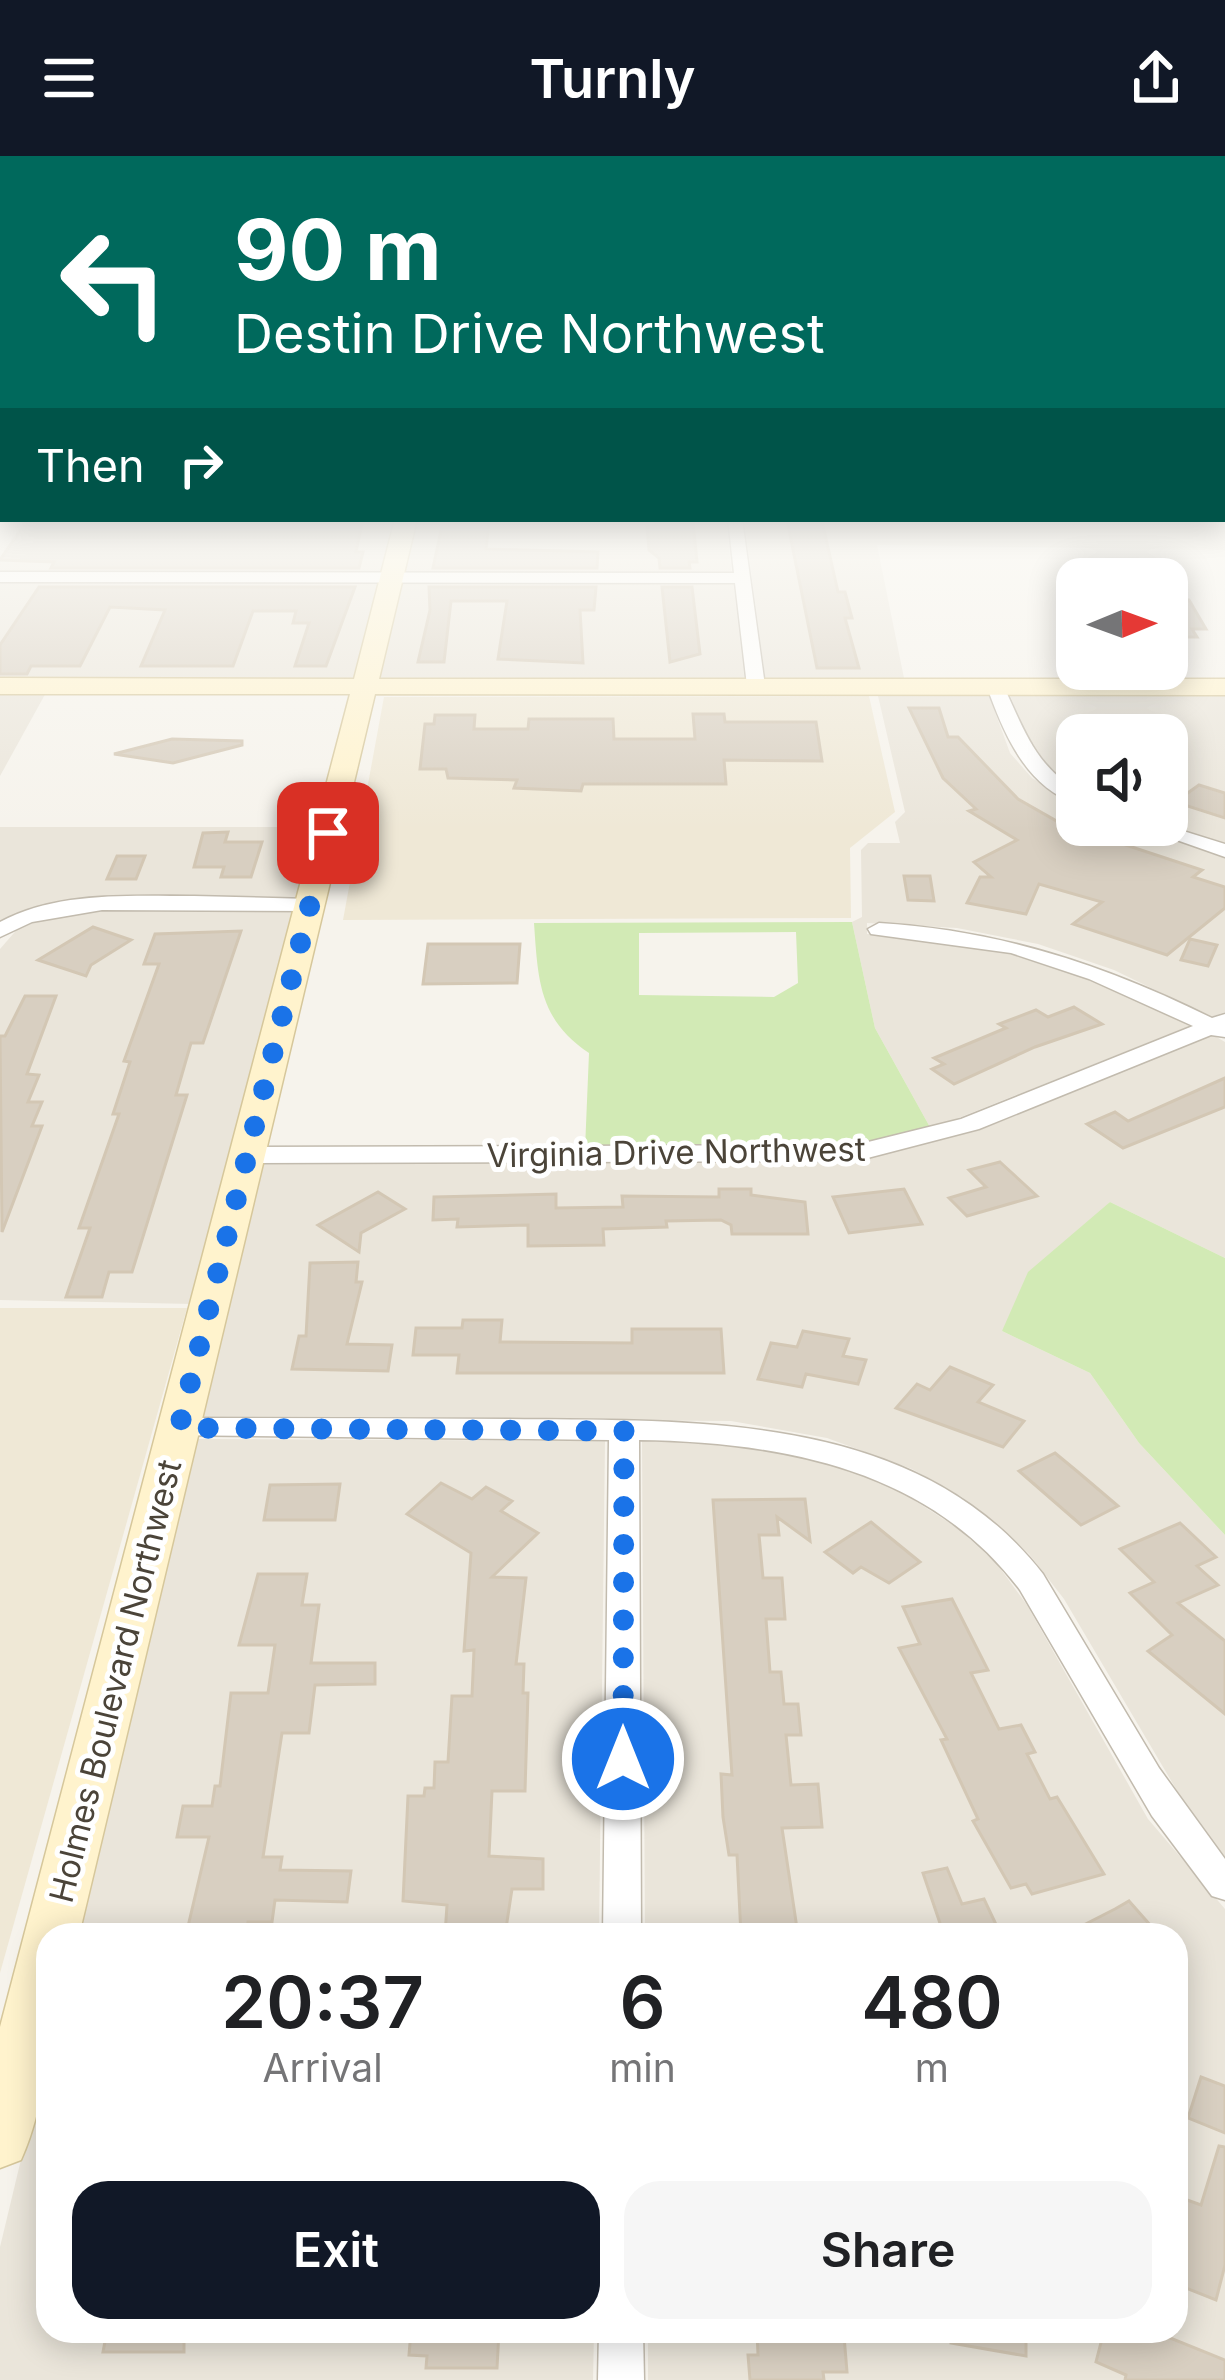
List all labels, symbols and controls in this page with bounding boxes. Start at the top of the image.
icon: menu [36,45,102,111]
icon: share [1123,45,1189,111]
text: Turnly [529,46,696,111]
text: 90 m [234,199,442,300]
icon: left [36,204,192,360]
text: Destin Drive Northwest [234,301,825,366]
icon: right [168,432,234,498]
text: Then [36,438,144,493]
north arrow [1056,558,1188,690]
map controls [1056,558,1188,846]
button: sound [1056,714,1188,846]
pin [277,782,379,884]
icon: arrive [295,800,361,866]
street label: Virginia Drive Northwest [486,1129,866,1175]
street label: Holmes Boulevard Northwest [41,1455,189,1906]
position arrow [560,1696,686,1822]
text: 20:37 [221,1958,424,2045]
text: 6 [620,1958,666,2045]
text: 480 [861,1958,1003,2045]
text: Arrival [263,2044,383,2091]
text: min [609,2044,676,2091]
text: m [915,2044,949,2091]
button: Exit [72,2181,600,2319]
button: Share [624,2181,1152,2319]

